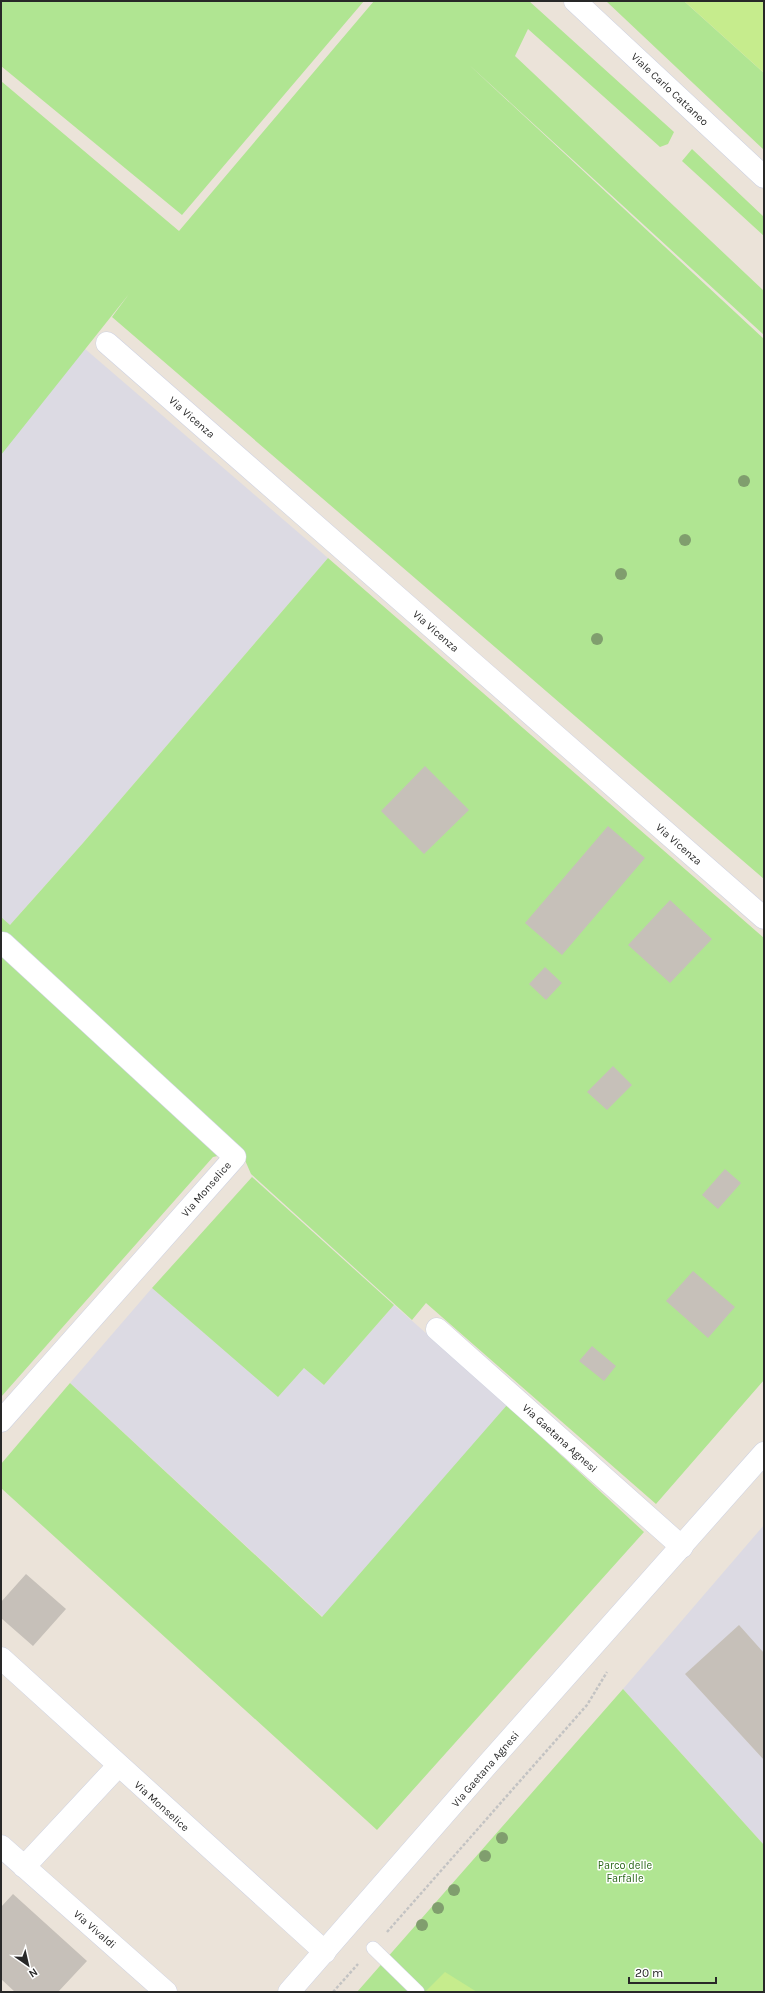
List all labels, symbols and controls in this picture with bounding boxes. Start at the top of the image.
street label: Viale Carlo Cattaneo [628,50,711,128]
street label: Via Vicenza [166,394,217,441]
street label: Via Vicenza [410,608,461,655]
street label: Via Vicenza [653,821,704,868]
street label: Via Monselice [179,1159,234,1220]
street label: Via Gaetana Agnesi [520,1401,600,1475]
street label: Via Gaetana Agnesi [449,1729,522,1810]
street label: Via Monselice [132,1778,192,1835]
park label: Parco delle Farfalle [598,1859,653,1885]
street label: Via Vivaldi [71,1907,119,1951]
north arrow [8,1945,48,1985]
scale bar [629,1959,716,1985]
text: N [26,1965,40,1980]
text: 20 m [635,1966,663,1980]

